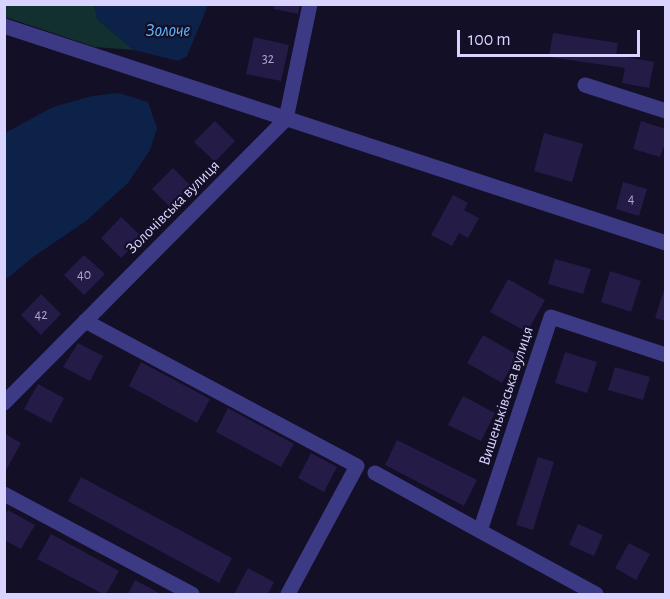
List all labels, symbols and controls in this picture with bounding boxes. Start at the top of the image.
scale bar [460,18,643,56]
water label: Золоче [146,20,190,42]
text: 100 m [468,31,511,49]
house number: 32 [262,51,274,67]
street label: Золочівська вулиця [122,156,224,258]
house number: 4 [628,191,634,207]
house number: 40 [77,267,91,283]
house number: 42 [34,307,48,323]
street label: Вишеньківська вулиця [474,324,538,468]

